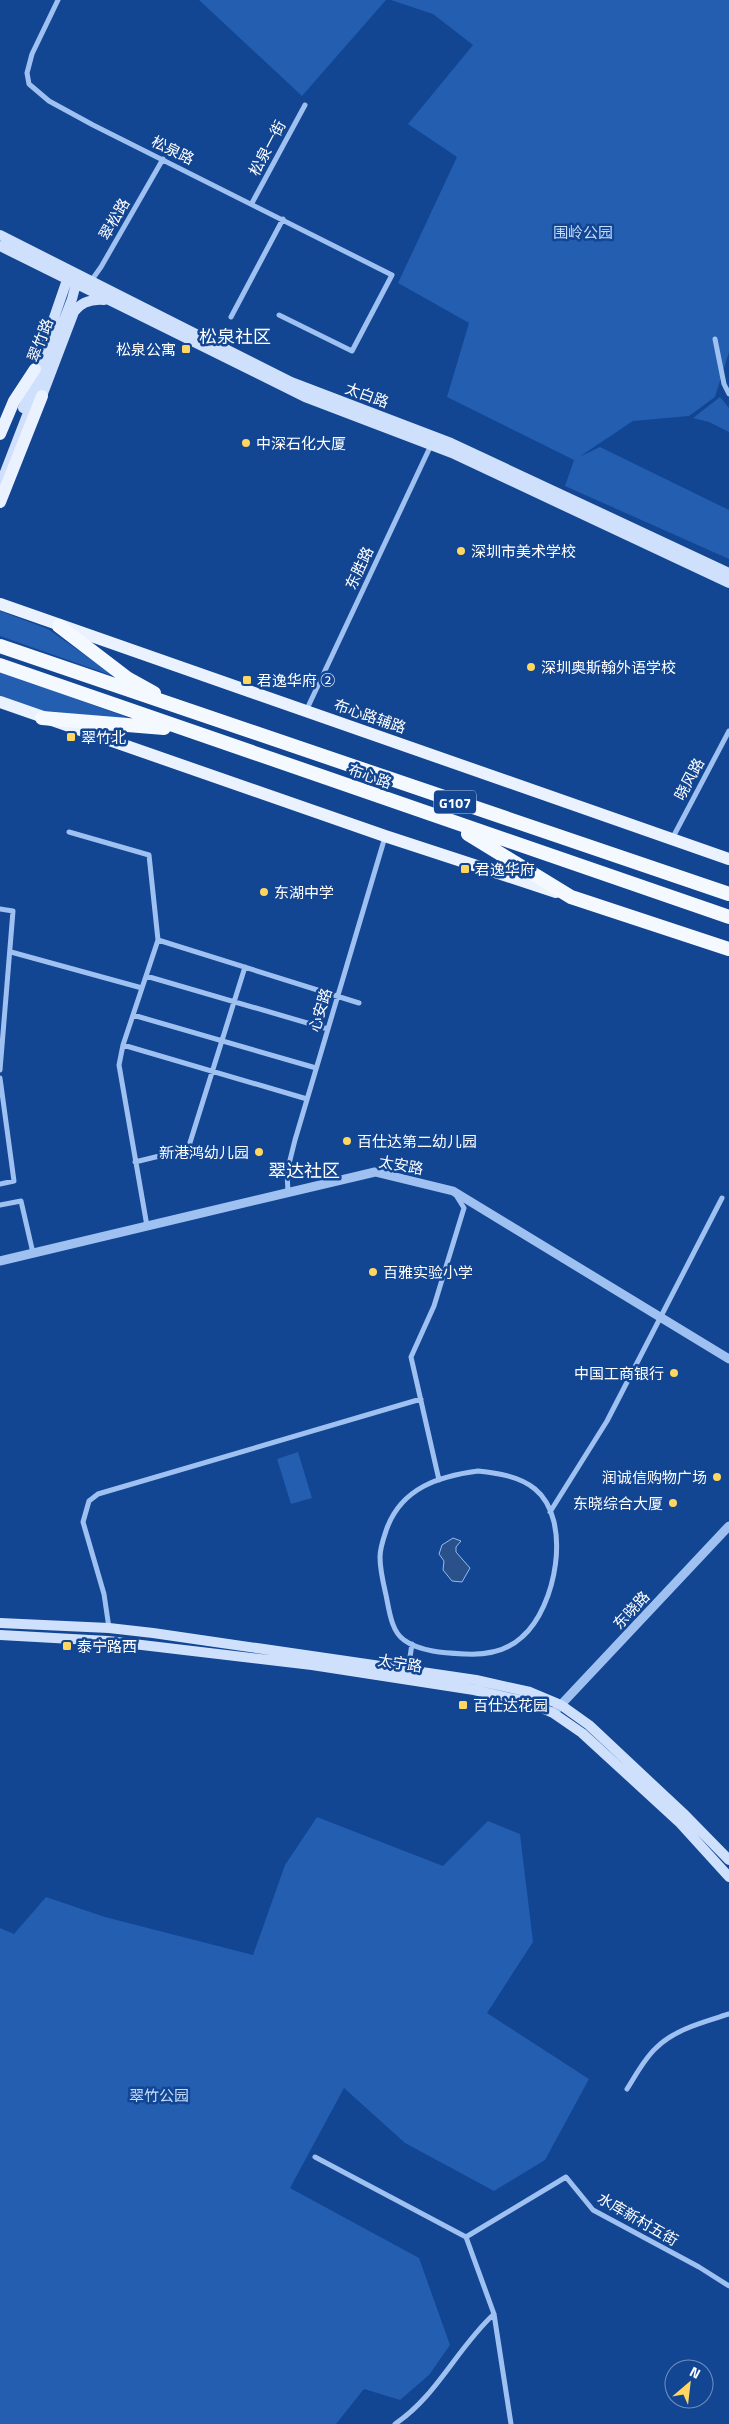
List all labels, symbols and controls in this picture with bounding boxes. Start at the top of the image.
street label: 松泉一街 [243,116,291,180]
street label: 松泉路 [148,130,198,170]
street label: 翠松路 [93,194,135,244]
park label: 围岭公园 [553,221,613,244]
street label: 翠竹路 [21,315,59,365]
district label: 松泉社区 [199,323,271,350]
place label: 松泉公寓 [116,338,176,361]
marker: 松泉公寓 [180,343,192,355]
street label: 太白路 [342,376,392,414]
place label: 中深石化大厦 [256,432,346,455]
marker: 中深石化大厦 [240,437,252,449]
place label: 深圳市美术学校 [471,540,576,563]
street label: 东胜路 [339,543,379,593]
marker: 深圳市美术学校 [455,545,467,557]
place label: 深圳奥斯翰外语学校 [541,656,676,679]
marker: 深圳奥斯翰外语学校 [525,661,537,673]
place label: 君逸华府 ② [257,669,335,692]
marker: 君逸华府 ② [241,674,253,686]
street label: 布心路辅路 [331,693,409,739]
place label: 翠竹北 [81,726,126,749]
marker: 翠竹北 [65,731,77,743]
street label: 晓风路 [668,754,710,804]
street label: 布心路 [345,758,395,794]
road number: G107 [434,790,476,814]
place label: 君逸华府 [475,858,535,881]
marker: 君逸华府 [459,863,471,875]
place label: 东湖中学 [274,881,334,904]
marker: 东湖中学 [258,886,270,898]
street label: 心安路 [302,985,338,1035]
place label: 百仕达第二幼儿园 [357,1130,477,1153]
marker: 百仕达第二幼儿园 [341,1135,353,1147]
place label: 新港鸿幼儿园 [159,1141,249,1164]
marker: 新港鸿幼儿园 [253,1146,265,1158]
street label: 太安路 [377,1150,425,1180]
district label: 翠达社区 [268,1157,340,1184]
place label: 百雅实验小学 [383,1261,473,1284]
marker: 百雅实验小学 [367,1266,379,1278]
place label: 中国工商银行 [574,1362,664,1385]
marker: 中国工商银行 [668,1367,680,1379]
place label: 润诚信购物广场 [602,1466,707,1489]
marker: 润诚信购物广场 [711,1471,723,1483]
place label: 东晓综合大厦 [573,1492,663,1515]
marker: 东晓综合大厦 [667,1497,679,1509]
street label: 东晓路 [607,1586,655,1634]
place label: 泰宁路西 [77,1635,137,1658]
marker: 泰宁路西 [61,1640,73,1652]
street label: 太宁路 [376,1648,424,1678]
place label: 百仕达花园 [473,1694,548,1717]
marker: 百仕达花园 [457,1699,469,1711]
park label: 翠竹公园 [129,2084,189,2107]
street label: 水库新村五街 [593,2187,683,2251]
north arrow [664,2359,714,2409]
text: N [686,2361,705,2384]

